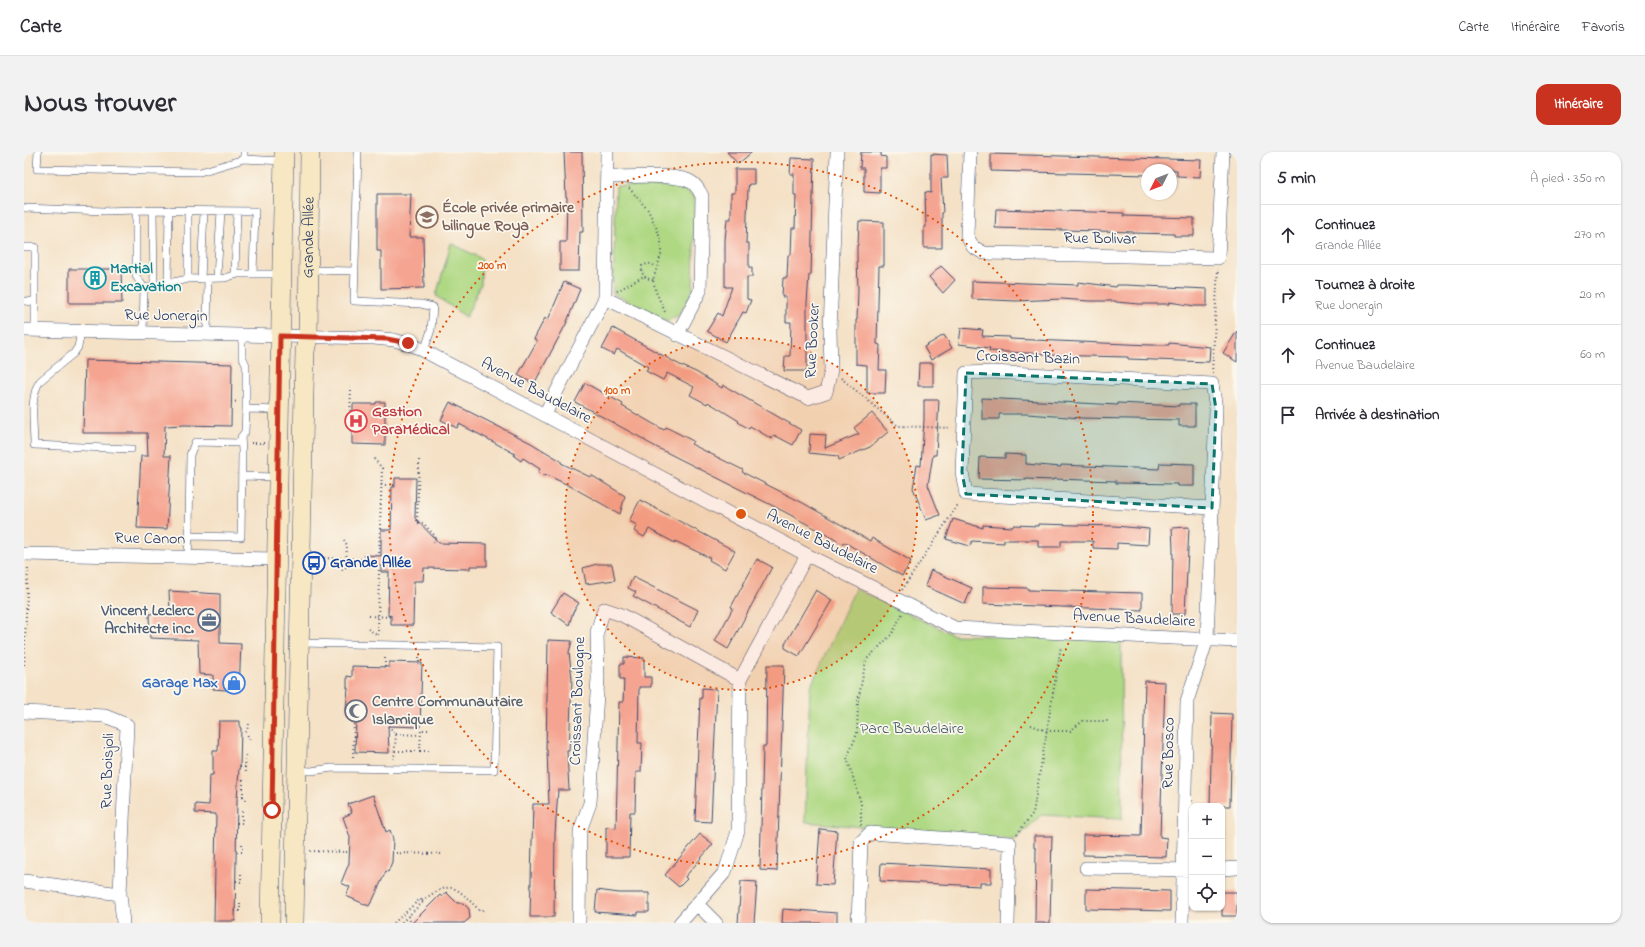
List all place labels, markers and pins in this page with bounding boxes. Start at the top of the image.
place label: École privée primaire bilingue Roya [442,196,575,239]
school or university icon: École privée primaire bilingue Roya [414,204,440,230]
place label: Martial Excavation [110,257,182,299]
building icon: Martial Excavation [82,265,108,291]
place label: Gestion ParaMédical [372,400,450,442]
hospital icon: Gestion ParaMédical [343,408,369,434]
centre of rings [734,507,748,521]
bus stop icon: Grande Allée [301,550,327,576]
place label: Grande Allée [330,551,412,575]
place label: Vincent Leclerc Architecte inc. [100,599,195,641]
office icon: Vincent Leclerc Architecte inc. [196,607,222,633]
shop icon: Garage Max [221,670,247,696]
place label: Garage Max [142,671,218,696]
place label: Centre Communautaire Islamique [372,690,524,732]
mosque icon: Centre Communautaire Islamique [343,698,369,724]

